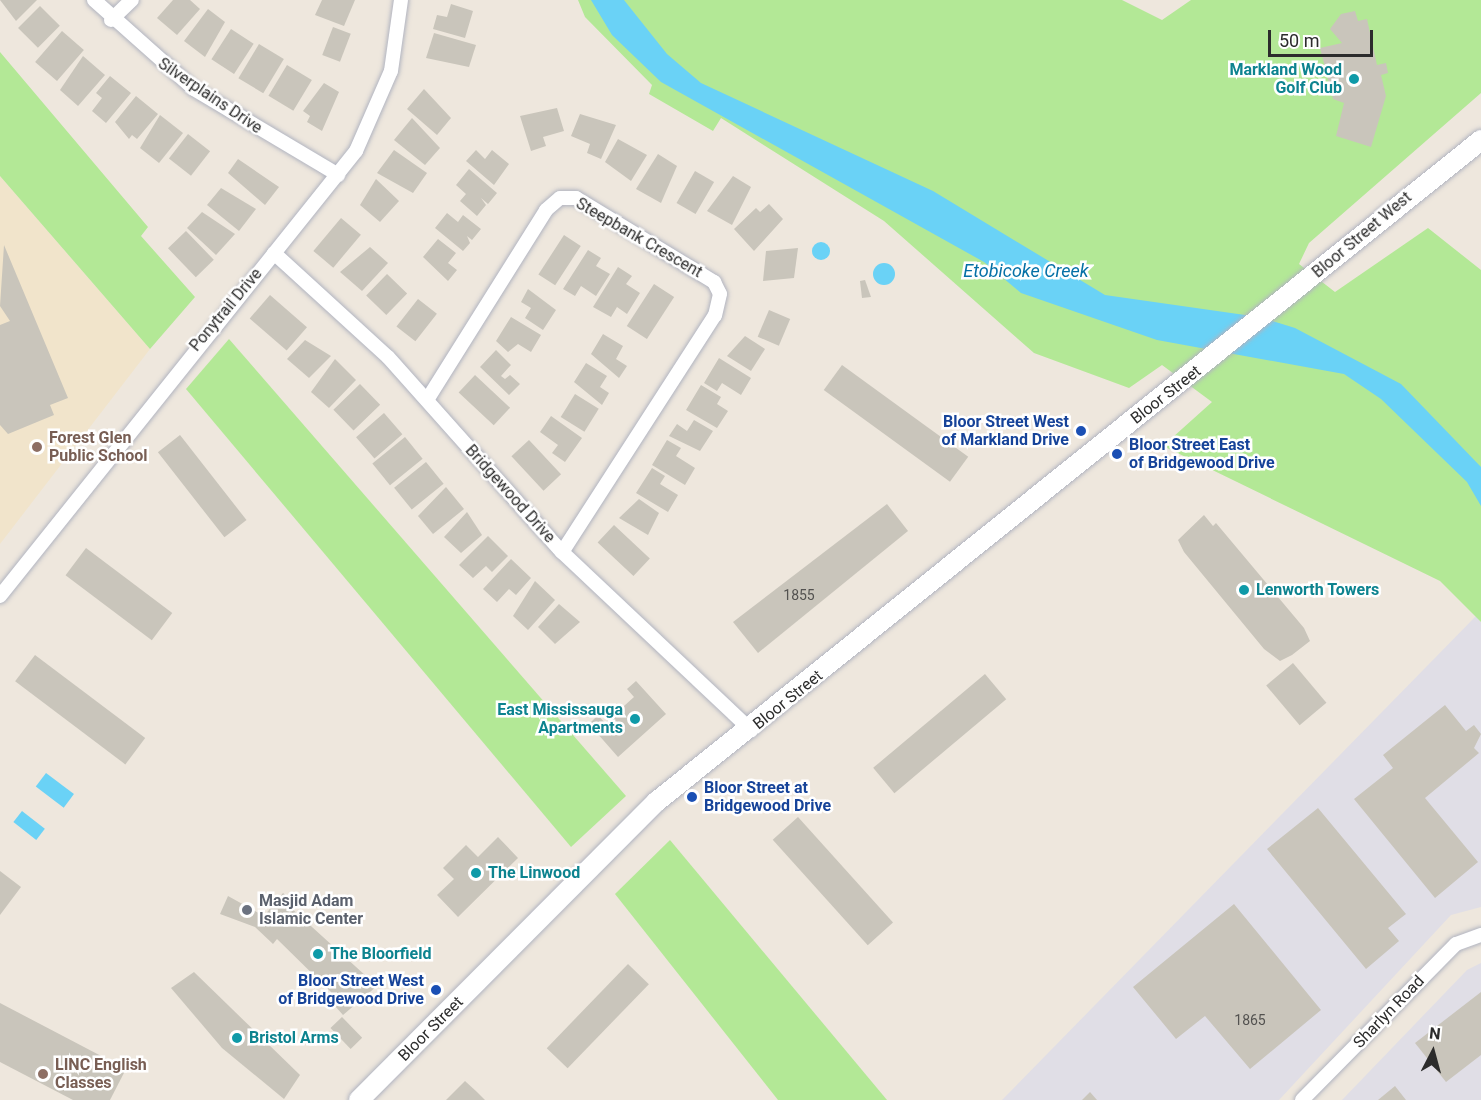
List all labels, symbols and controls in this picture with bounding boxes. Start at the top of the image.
scale bar [1271,18,1376,56]
text: 50 m [1279,30,1319,51]
street label: Silverplains Drive [154,54,266,138]
place label: Markland Wood Golf Club [1229,60,1342,98]
marker: Markland Wood Golf Club [1347,72,1361,86]
street label: Bloor Street West [1308,188,1416,282]
street label: Steepbank Crescent [572,194,706,282]
water label: Etobicoke Creek [963,260,1089,282]
street label: Ponytrail Drive [186,265,266,355]
street label: Bloor Street [1127,362,1205,428]
place label: Bloor Street West of Markland Drive [941,412,1069,450]
marker: Bloor Street West of Markland Drive [1074,424,1088,438]
place label: Forest Glen Public School [49,428,147,466]
place label: Bloor Street East of Bridgewood Drive [1129,435,1275,473]
marker: Forest Glen Public School [30,440,44,454]
street label: Bridgewood Drive [461,441,559,547]
marker: Bloor Street East of Bridgewood Drive [1110,447,1124,461]
place label: Lenworth Towers [1256,580,1380,600]
marker: Lenworth Towers [1237,583,1251,597]
house number: 1855 [783,587,815,603]
street label: Bloor Street [749,666,827,734]
place label: East Mississauga Apartments [497,700,623,738]
marker: East Mississauga Apartments [628,712,642,726]
place label: Bloor Street at Bridgewood Drive [704,778,831,816]
marker: Bloor Street at Bridgewood Drive [685,790,699,804]
place label: The Linwood [488,863,580,883]
marker: The Linwood [469,866,483,880]
place label: Masjid Adam Islamic Center [259,891,363,929]
marker: Masjid Adam Islamic Center [240,903,254,917]
place label: The Bloorfield [330,944,431,964]
marker: The Bloorfield [311,947,325,961]
place label: Bloor Street West of Bridgewood Drive [278,971,424,1009]
street label: Sharlyn Road [1350,972,1428,1052]
marker: Bloor Street West of Bridgewood Drive [429,983,443,997]
street label: Bloor Street [395,993,467,1065]
house number: 1865 [1234,1012,1266,1028]
north arrow [1403,1022,1463,1082]
text: N [1428,1024,1442,1044]
place label: Bristol Arms [249,1028,339,1048]
marker: Bristol Arms [230,1031,244,1045]
place label: LINC English Classes [55,1055,147,1093]
marker: LINC English Classes [36,1067,50,1081]

